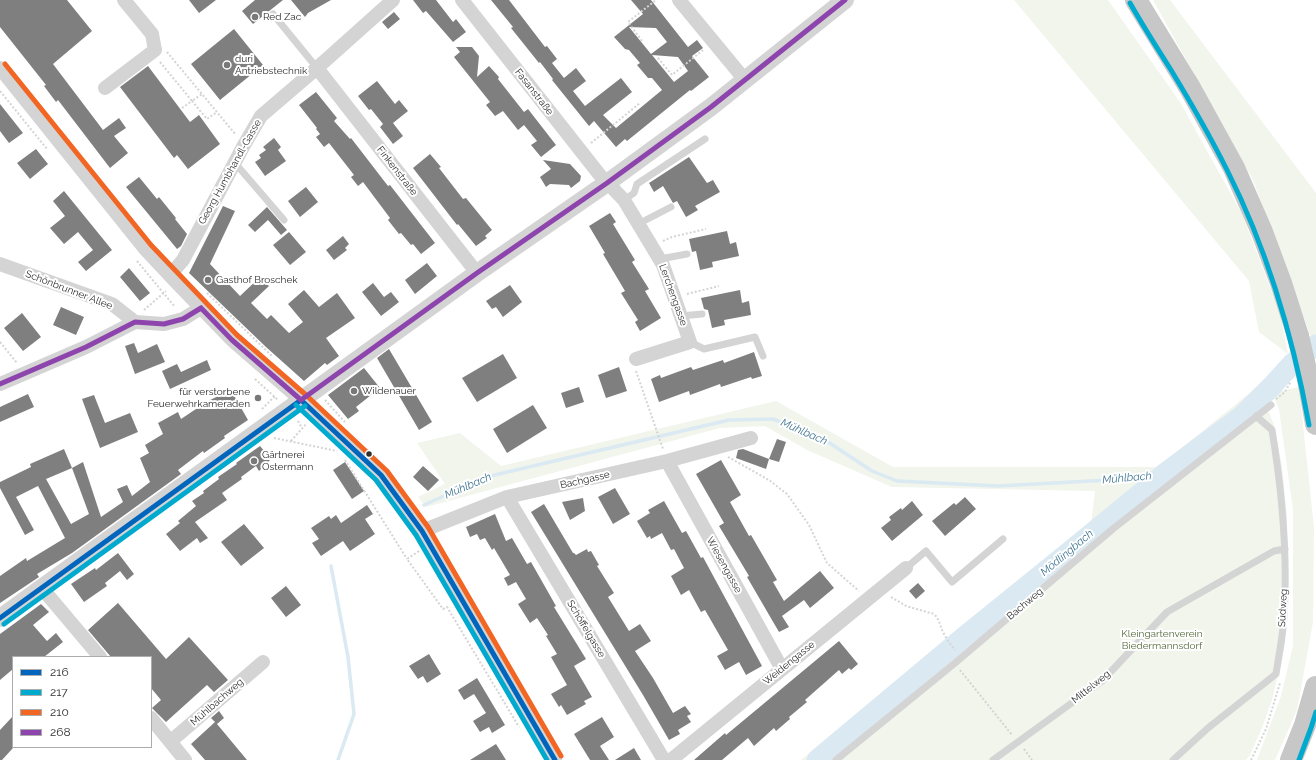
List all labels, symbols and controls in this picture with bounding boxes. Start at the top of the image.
place label: Red Zac [263,11,301,23]
marker: Red Zac [250,12,260,22]
place label: duri Antriebstechnik [235,53,307,76]
marker: duri Antriebstechnik [222,60,232,70]
street label: Fasanstraße [512,67,556,117]
street label: Georg Humbhandl-Gasse [196,117,264,227]
street label: Finkenstraße [374,144,420,198]
street label: Lerchengasse [656,262,690,328]
street label: Schönbrunner Allee [24,268,114,312]
place label: Gasthof Broschek [216,274,298,286]
marker: Gasthof Broschek [203,275,213,285]
place label: Wildenauer [362,385,416,397]
place label: für verstorbene Feuerwehrkameraden [147,386,250,410]
marker: Wildenauer [349,386,359,396]
marker: für verstorbene Feuerwehrkameraden [253,393,263,403]
water label: Mühlbach [779,416,829,448]
place label: Gärtnerei Ostermann [262,449,313,472]
unlabelled marker [364,449,374,459]
marker: Gärtnerei Ostermann [249,456,259,466]
street label: Bachgasse [559,468,611,492]
water label: Mühlbach [1102,469,1152,487]
water label: Mühlbach [443,470,493,502]
water label: Mödlingbach [1038,527,1096,579]
street label: Wiesengasse [704,535,744,595]
street label: Bachweg [1005,585,1045,623]
street label: Südweg [1276,589,1290,627]
street label: Schöffelgasse [564,598,608,660]
park label: Kleingartenverein Biedermannsdorf [1121,628,1203,652]
street label: Weidengasse [761,639,817,687]
legend [12,656,152,748]
text: 216 [50,665,69,679]
street label: Mittelweg [1069,668,1113,706]
street label: Mühlbachweg [188,676,246,728]
text: 217 [50,685,68,699]
text: 210 [50,705,69,719]
text: 268 [50,725,71,739]

